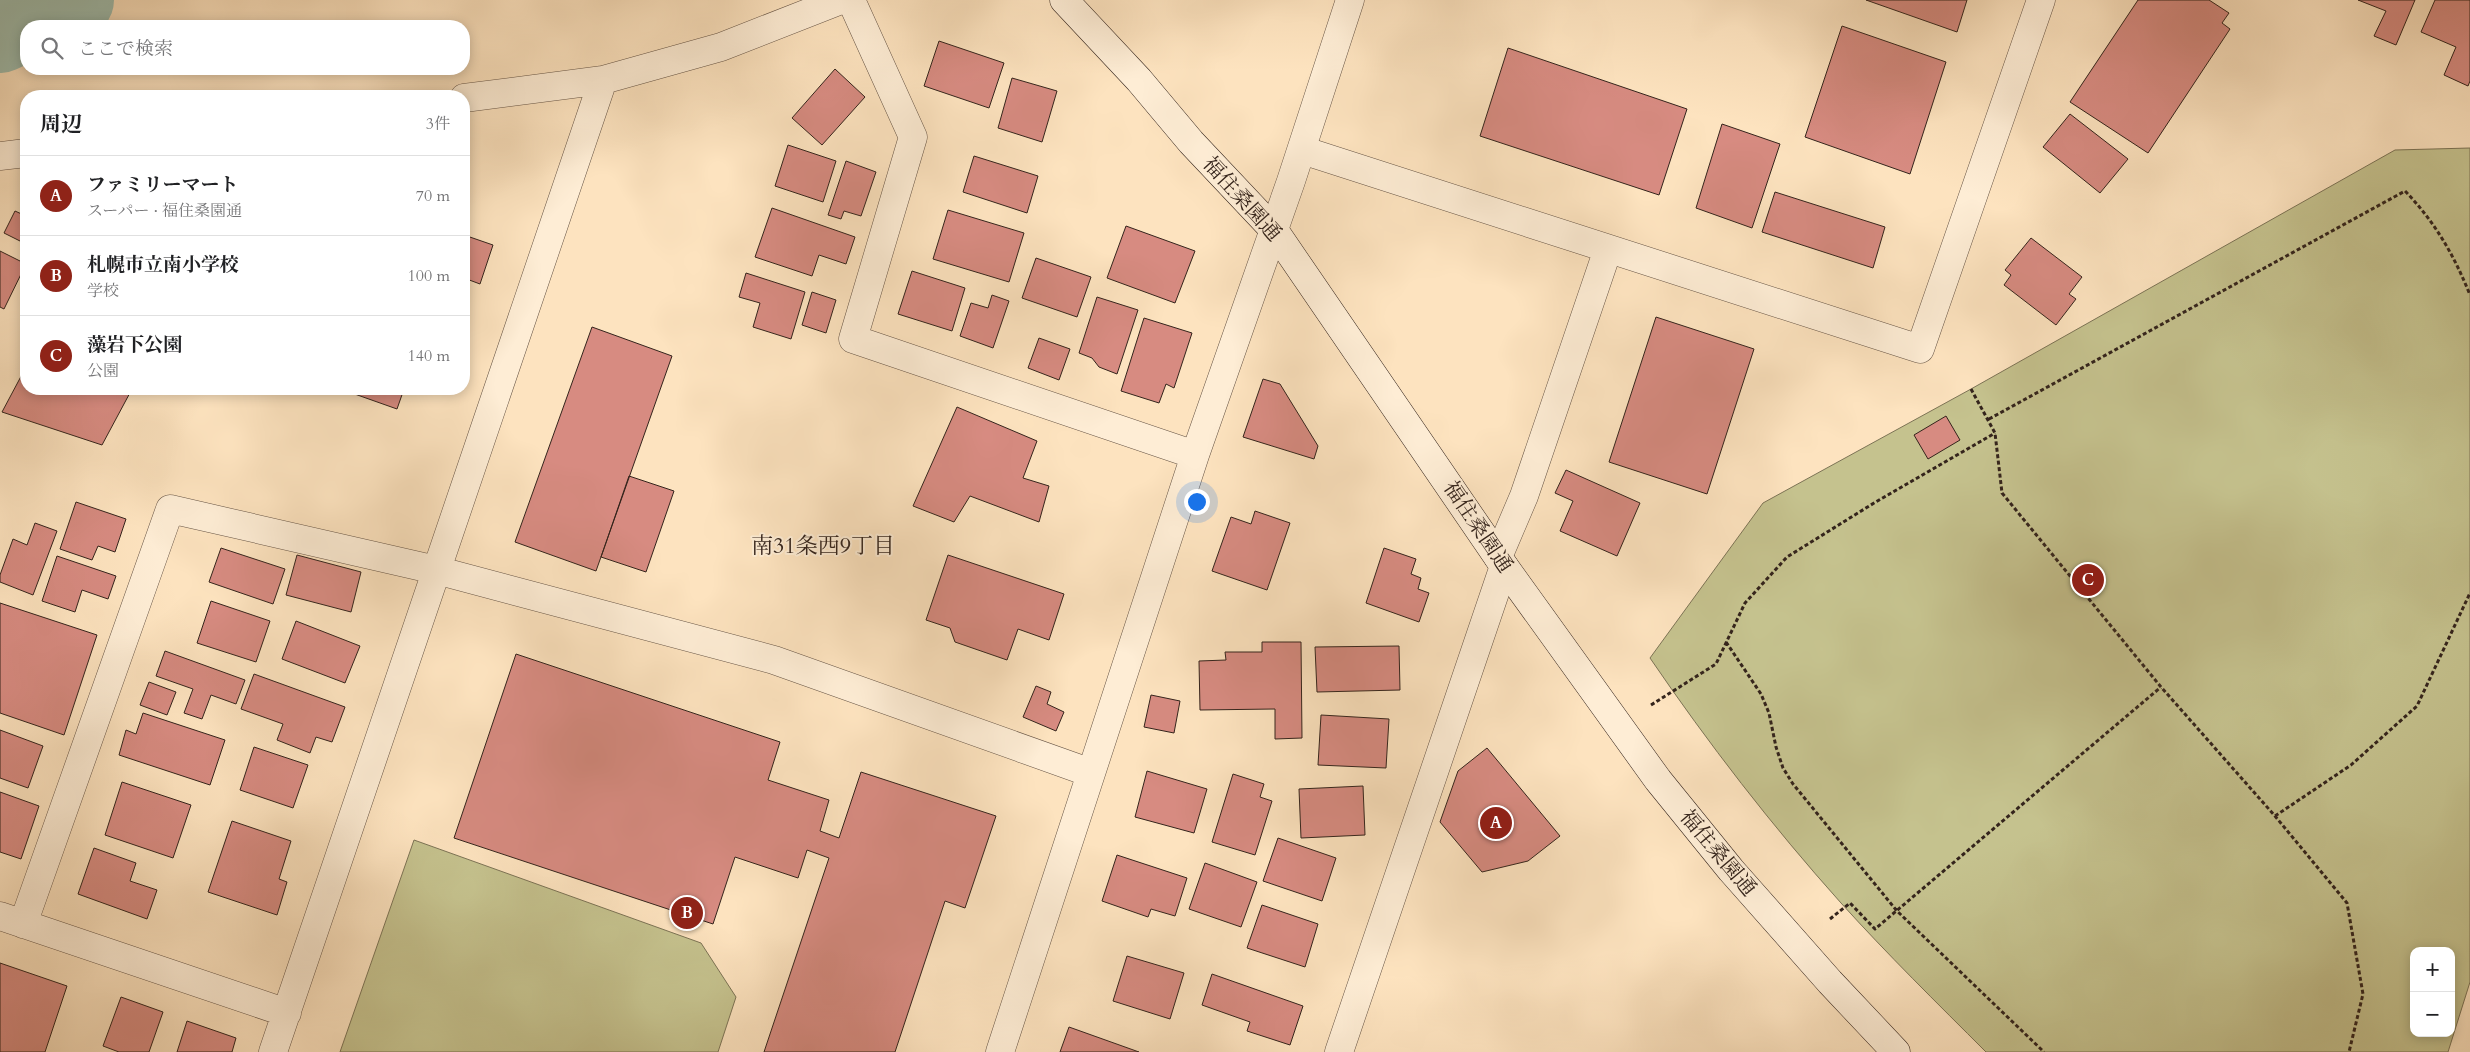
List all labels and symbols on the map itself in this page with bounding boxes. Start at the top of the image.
street label: 福住桑園通 [1196,150,1288,248]
street label: 福住桑園通 [1437,475,1519,579]
your location [1184,489,1210,515]
district label: 南31条西9丁目 [751,531,895,561]
pin: C [2072,561,2104,599]
street label: 福住桑園通 [1673,803,1763,903]
pin: A [1480,804,1512,842]
pin: B [671,894,703,932]

